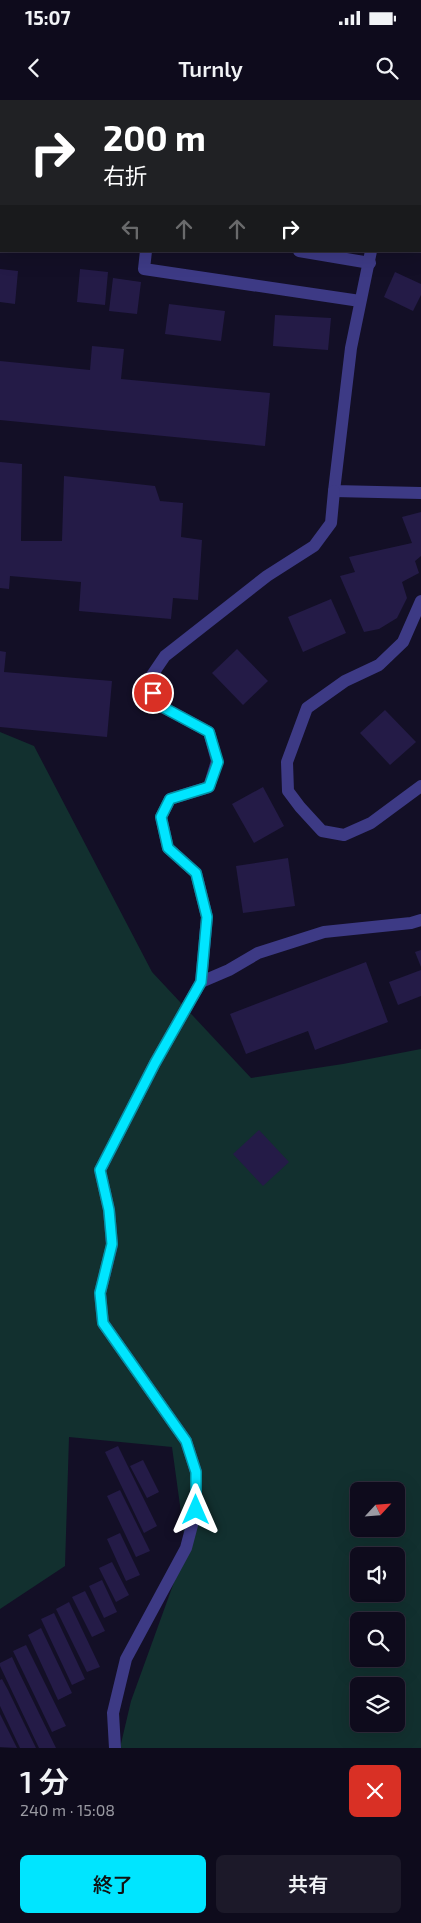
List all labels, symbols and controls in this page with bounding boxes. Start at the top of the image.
text: 15:07 [25,6,71,29]
icon: back [20,54,48,82]
icon: search [373,54,401,82]
text: Turnly [178,55,243,81]
text: 200 m [103,116,206,158]
icon: right [20,120,85,185]
text: 右折 [103,162,147,188]
icon: left [117,215,145,243]
icon: ahead [170,215,198,243]
icon: ahead [223,215,251,243]
icon: right [276,215,304,243]
pin [132,672,174,714]
icon: arrive [139,679,167,707]
north arrow [350,1482,405,1538]
map controls [350,1482,405,1732]
position arrow [169,1483,221,1535]
button: sound [350,1547,405,1602]
button: search [350,1612,405,1667]
button: layers [350,1677,405,1732]
text: 1 分 [20,1763,69,1799]
button: close [349,1765,401,1817]
text: 240 m · 15:08 [20,1800,115,1819]
button: 終了 [20,1855,206,1913]
button: 共有 [216,1855,401,1913]

